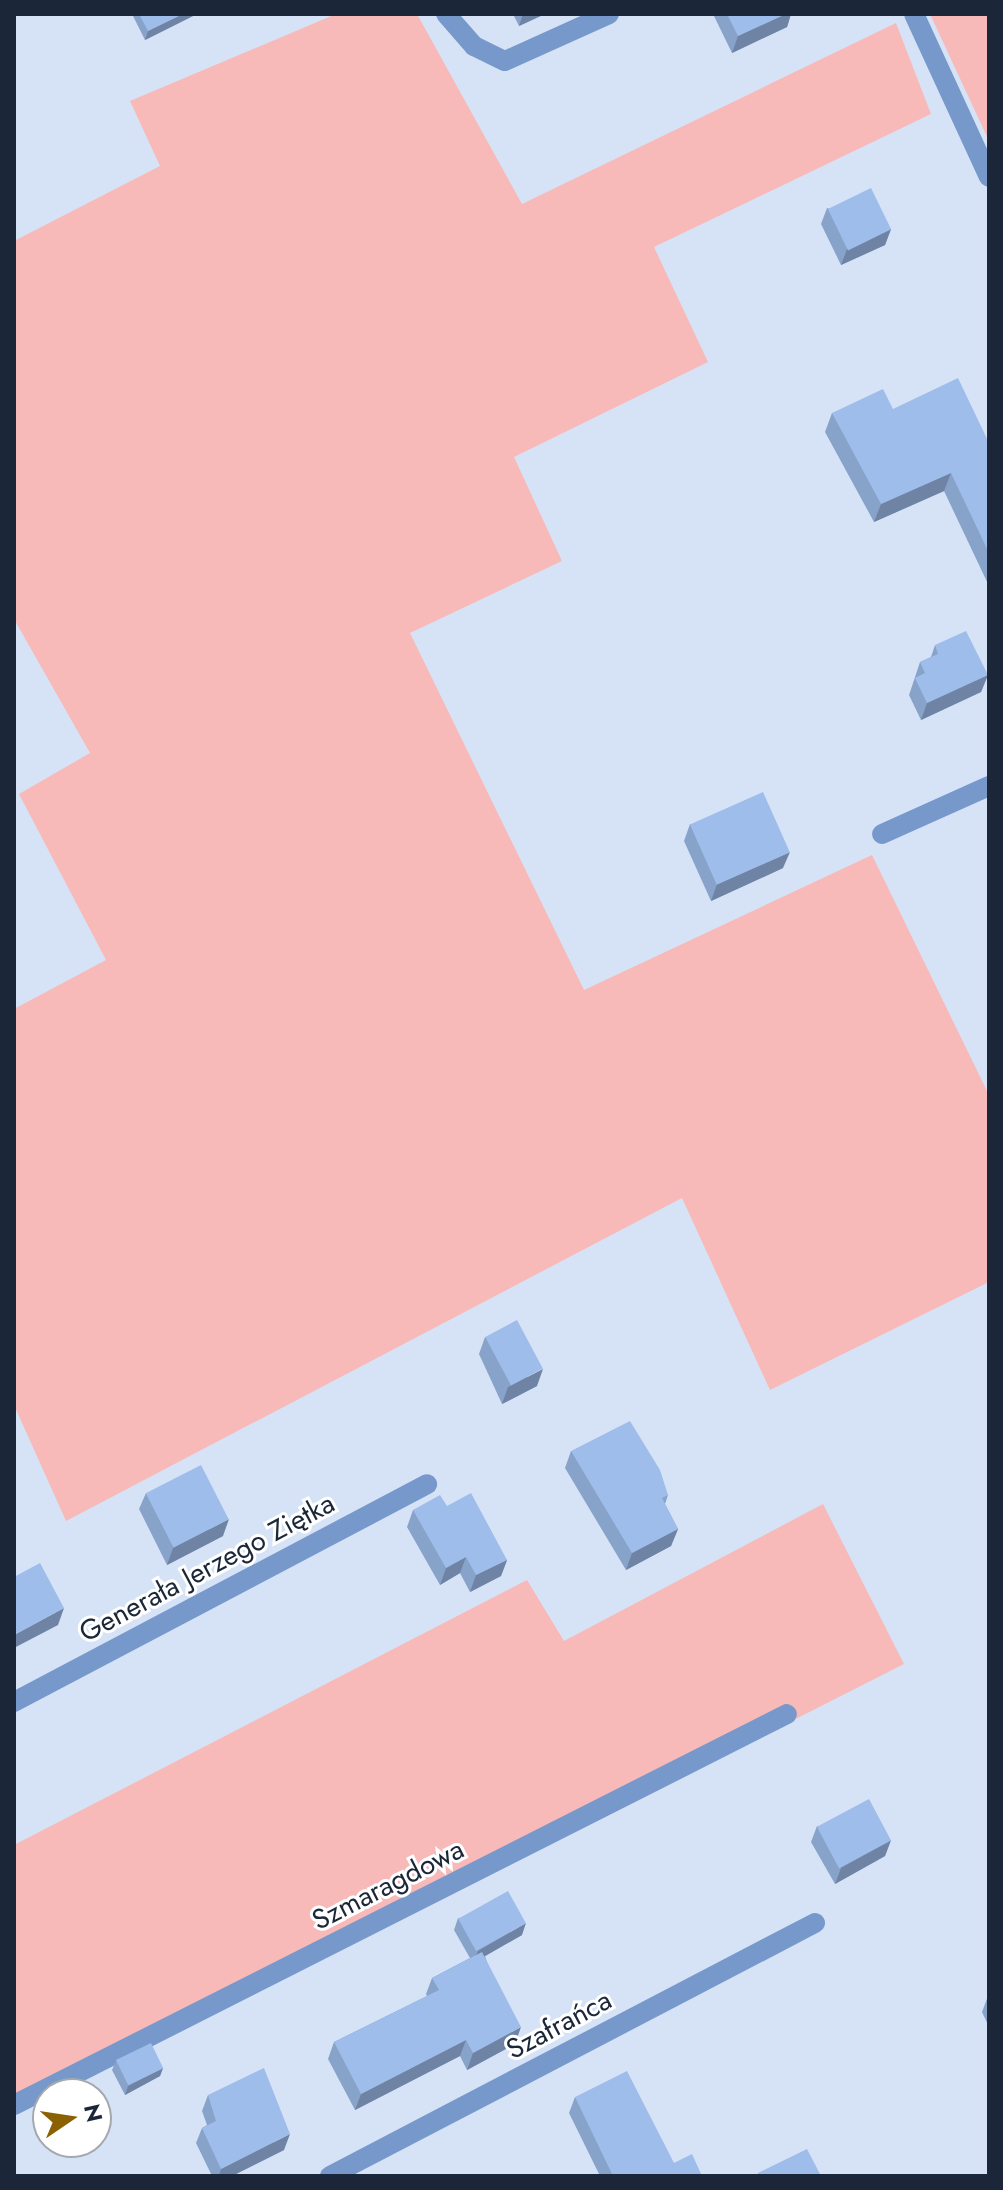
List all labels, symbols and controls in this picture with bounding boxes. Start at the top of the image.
street label: Generała Jerzego Ziętka [74,1486,340,1650]
street label: Szmaragdowa [306,1832,470,1938]
street label: Szafrańca [501,1983,617,2067]
north arrow [32,2078,112,2158]
text: N [76,2101,111,2125]

